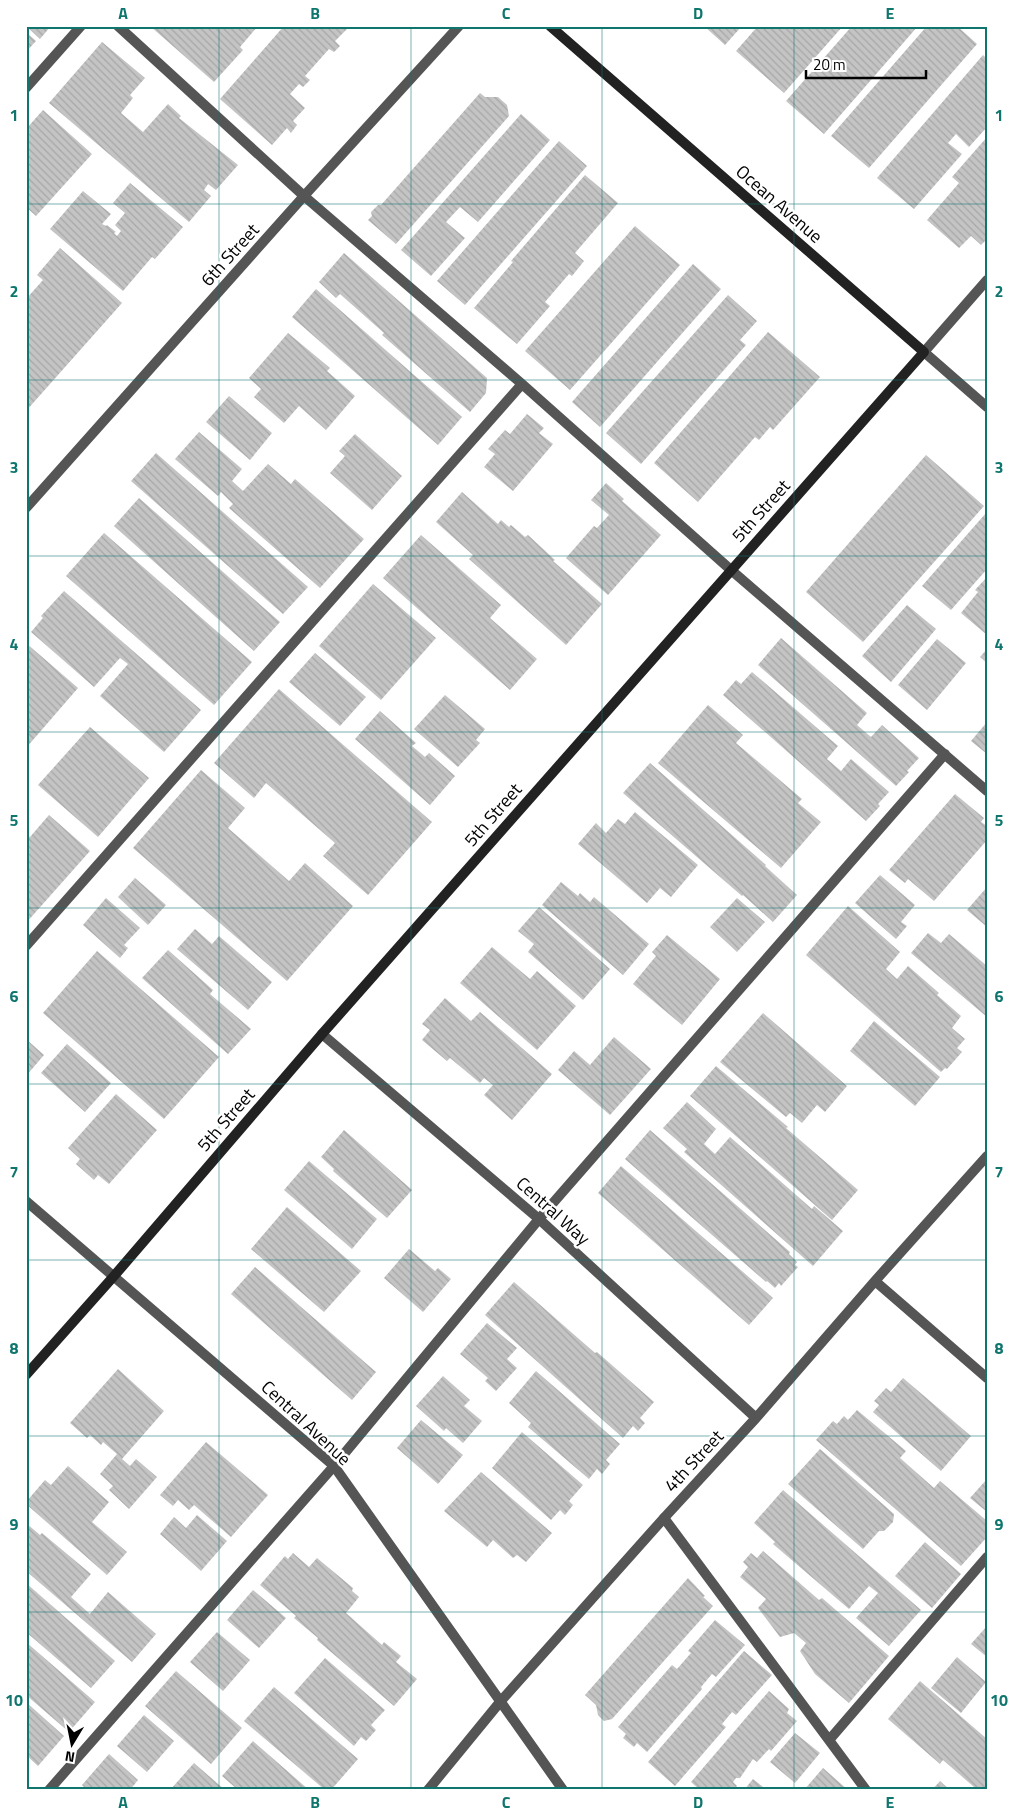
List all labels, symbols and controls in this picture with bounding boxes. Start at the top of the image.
text: A [118,1,128,25]
text: B [310,1,320,25]
text: C [502,1,511,25]
text: D [693,1,703,25]
text: E [886,1,895,25]
scale bar [806,48,926,80]
text: 20 m [813,53,846,76]
text: 1 [10,103,18,127]
text: 1 [995,103,1003,127]
street label: Ocean Avenue [730,158,829,249]
street label: 6th Street [194,217,266,292]
text: 2 [10,279,18,303]
text: 2 [995,279,1003,303]
text: 3 [10,455,18,479]
text: 3 [995,455,1003,479]
street label: 5th Street [725,473,797,548]
text: 4 [10,632,19,656]
text: 4 [995,632,1004,656]
street label: 5th Street [457,776,528,852]
text: 5 [10,808,19,832]
text: 5 [995,808,1004,832]
text: 6 [10,984,19,1008]
text: 6 [995,984,1004,1008]
street label: 5th Street [190,1081,261,1157]
text: 7 [10,1160,18,1184]
text: 7 [995,1160,1003,1184]
street label: Central Way [510,1170,597,1251]
text: 8 [10,1336,19,1360]
text: 8 [995,1336,1004,1360]
street label: Central Avenue [255,1374,357,1471]
street label: 4th Street [658,1423,730,1498]
text: 9 [10,1512,19,1536]
text: 9 [995,1512,1004,1536]
text: 10 [5,1688,23,1712]
text: 10 [990,1688,1008,1712]
north arrow [48,1718,98,1768]
text: N [63,1746,76,1768]
text: A [118,1790,128,1814]
text: B [310,1790,320,1814]
text: C [502,1790,511,1814]
text: D [693,1790,703,1814]
text: E [886,1790,895,1814]

